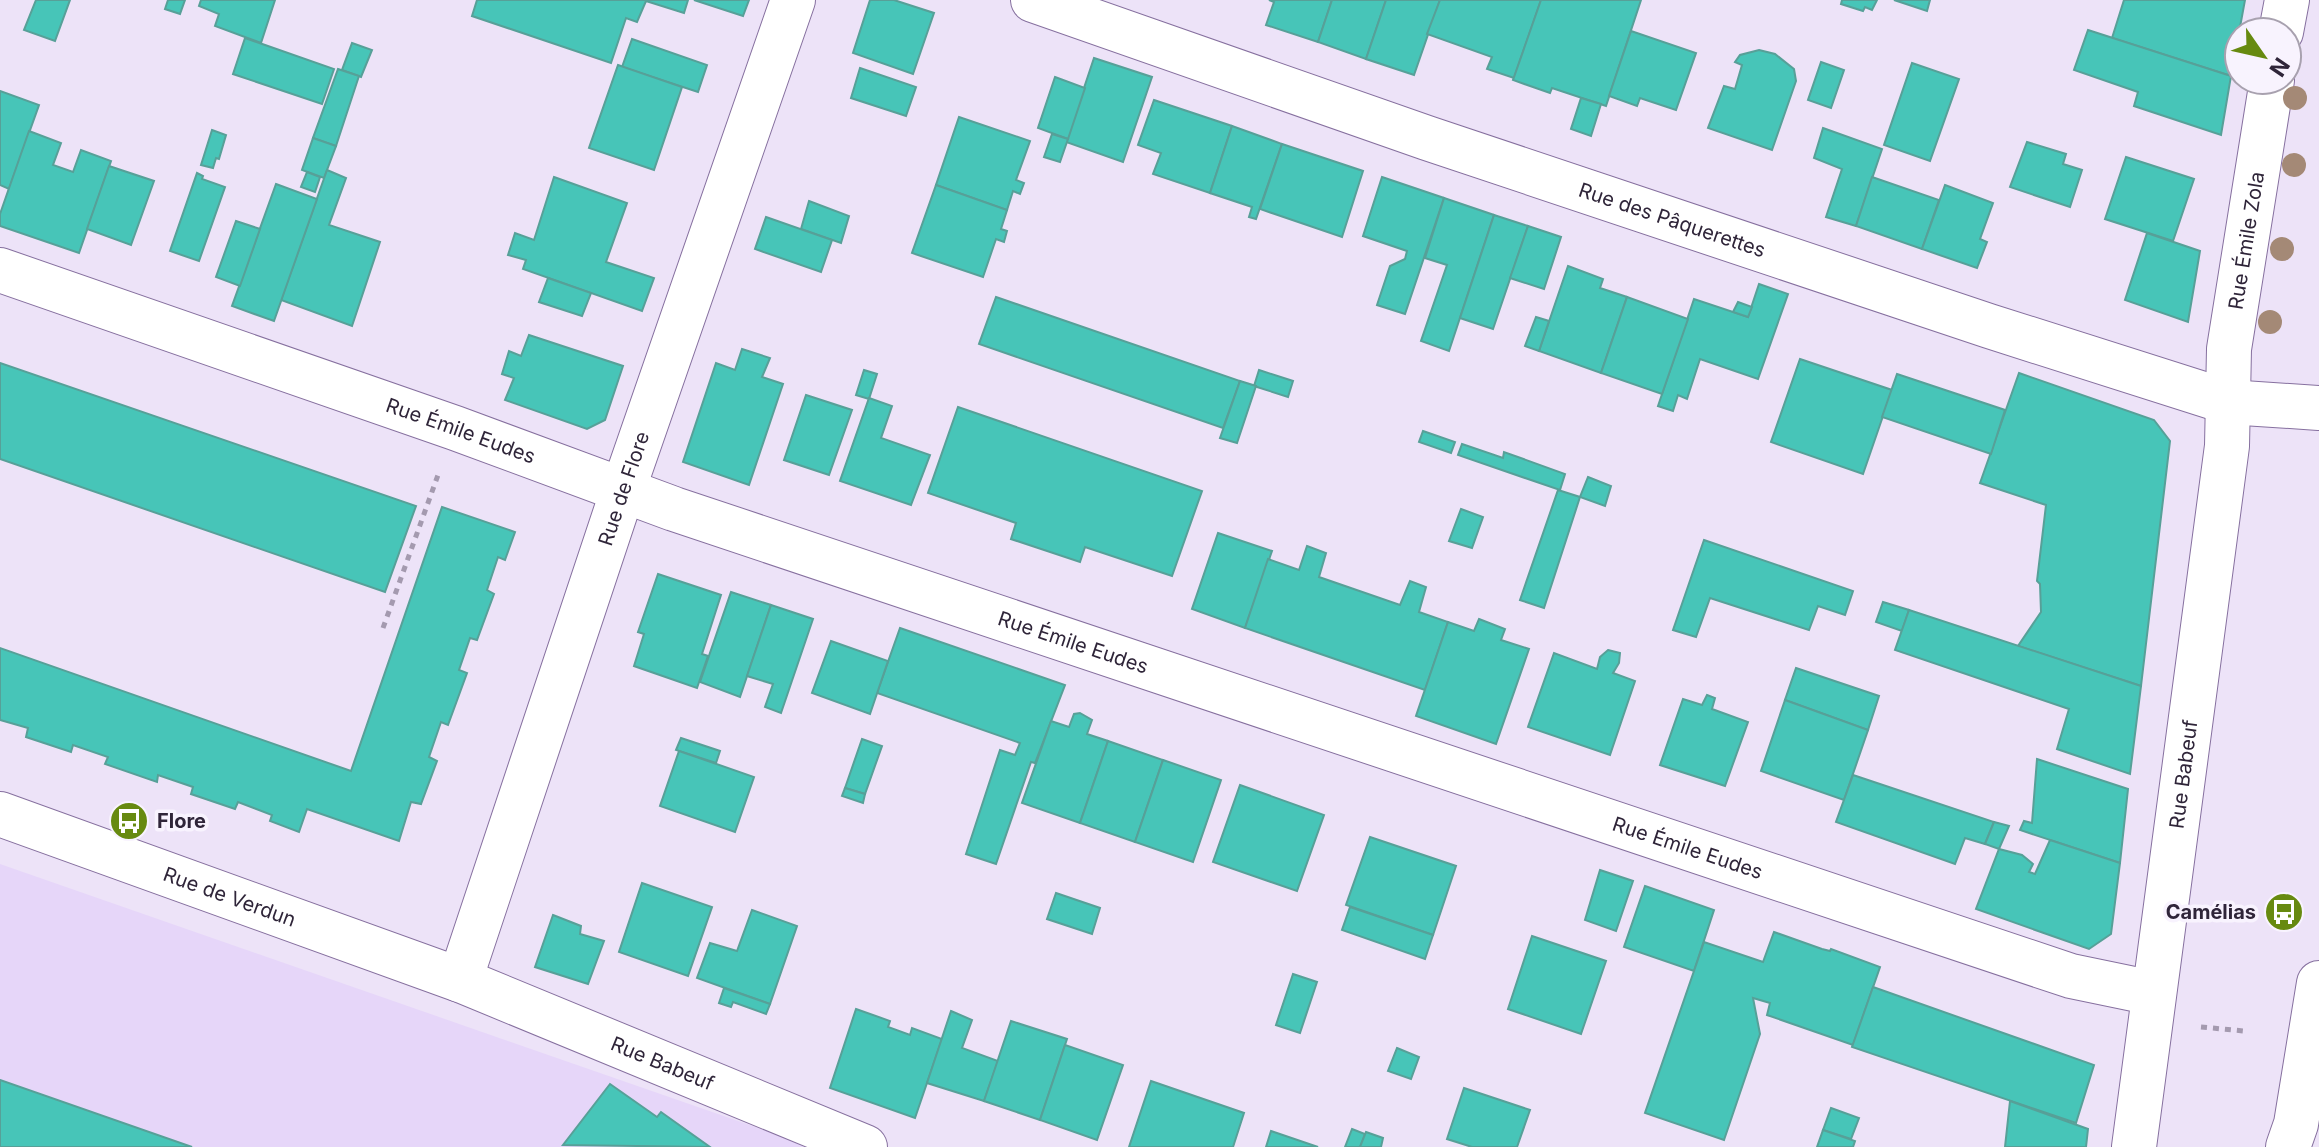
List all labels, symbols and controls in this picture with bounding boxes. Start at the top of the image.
north arrow [2223,16,2303,96]
text: N [2264,53,2295,81]
street label: Rue Émile Zola [2224,170,2269,311]
street label: Rue des Pâquerettes [1576,178,1769,262]
street label: Rue Émile Eudes [383,393,539,469]
street label: Rue de Flore [593,428,654,549]
street label: Rue Émile Eudes [995,606,1151,679]
street label: Rue Babeuf [2164,718,2203,830]
bus stop icon: Flore [108,800,150,842]
place label: Flore [157,809,206,833]
street label: Rue Émile Eudes [1610,812,1766,884]
street label: Rue de Verdun [160,862,299,932]
bus stop icon: Camélias [2263,891,2305,933]
place label: Camélias [2166,900,2256,924]
street label: Rue Babeuf [607,1032,718,1096]

